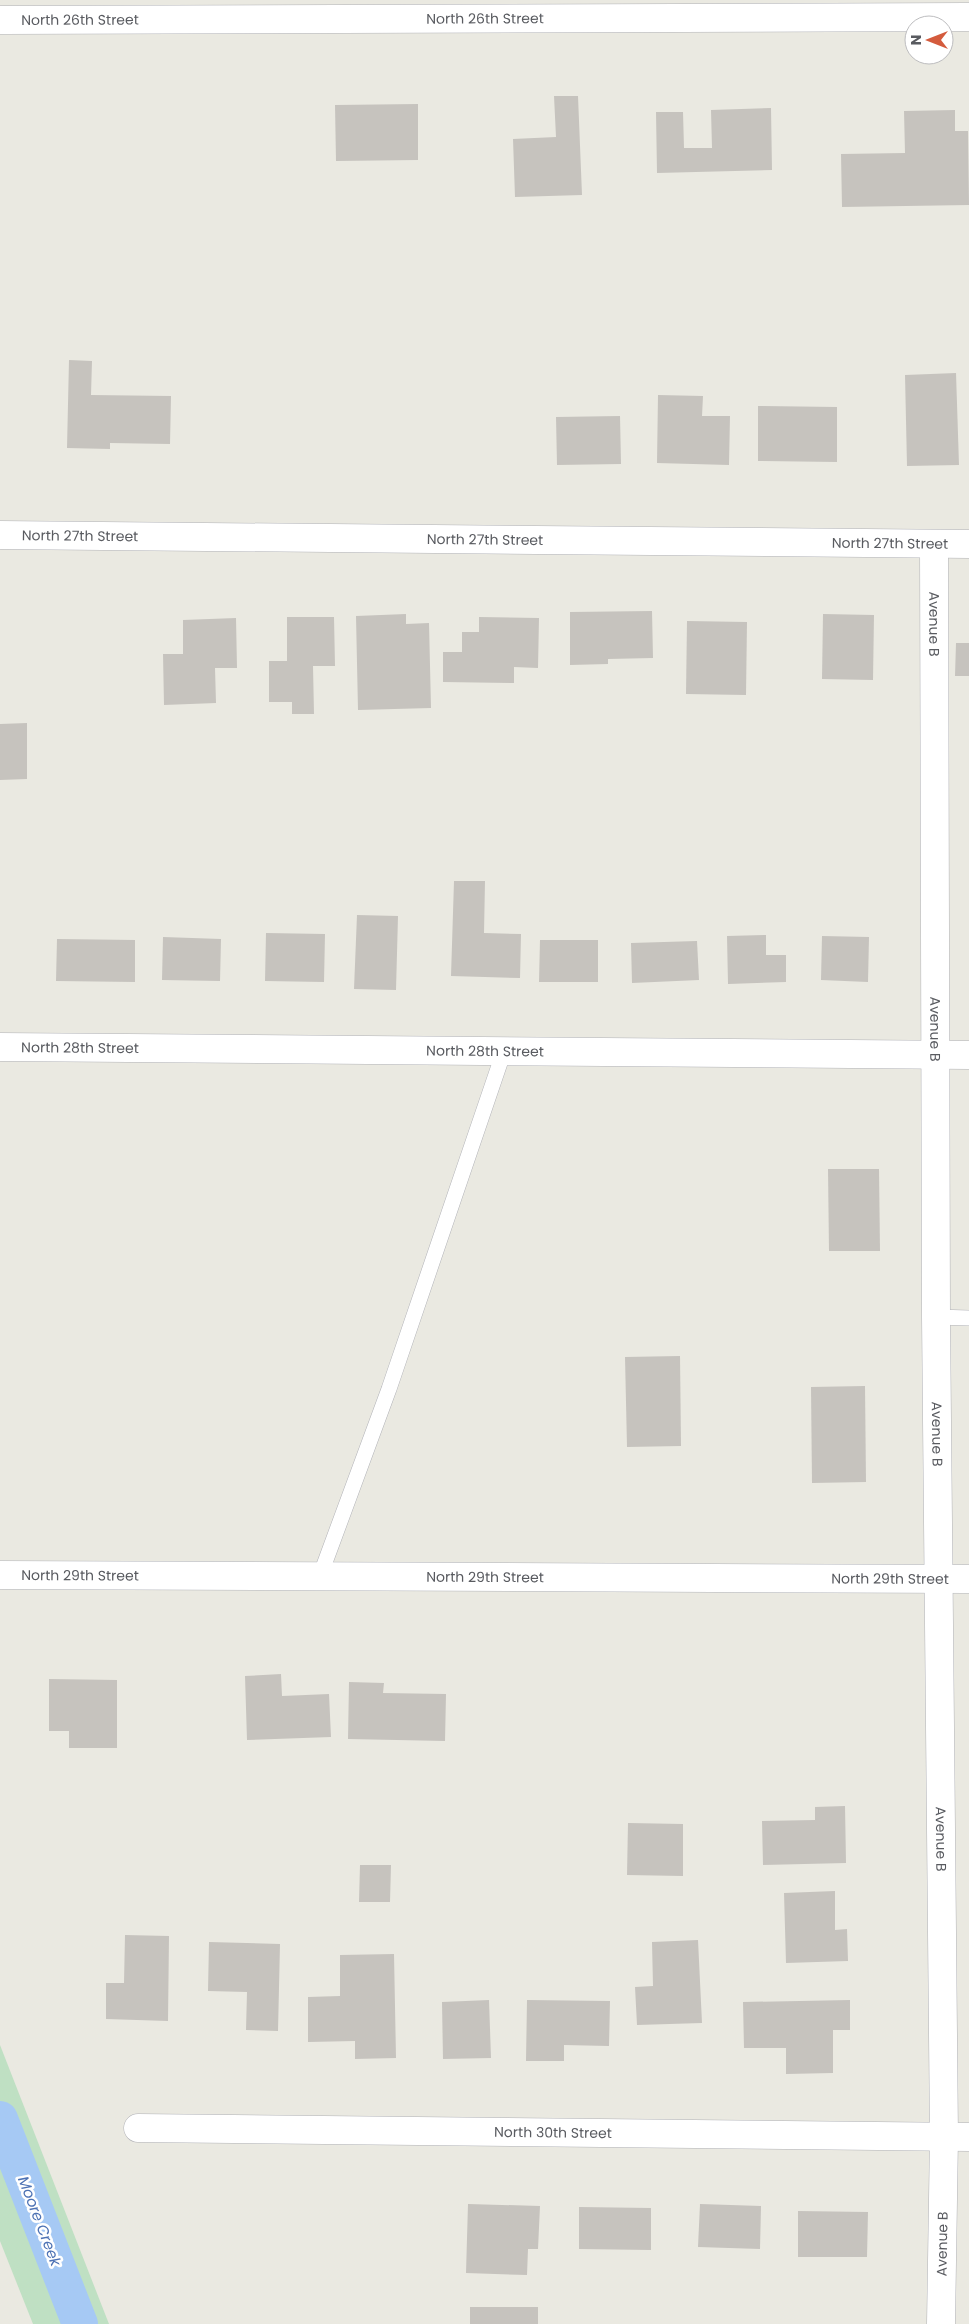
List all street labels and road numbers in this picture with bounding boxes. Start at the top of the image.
street label: North 26th Street [426,8,544,29]
street label: North 26th Street [21,10,139,30]
street label: North 27th Street [22,525,138,546]
street label: North 27th Street [427,529,543,550]
street label: North 27th Street [832,533,948,554]
street label: Avenue B [924,591,944,657]
street label: Avenue B [925,996,945,1062]
street label: North 28th Street [21,1037,139,1058]
street label: North 28th Street [426,1041,544,1061]
street label: Avenue B [927,1401,947,1467]
street label: North 29th Street [21,1565,139,1586]
street label: North 29th Street [426,1567,544,1587]
street label: North 29th Street [831,1568,949,1589]
street label: Avenue B [931,1806,951,1872]
street label: North 30th Street [494,2122,612,2143]
street label: Avenue B [931,2211,953,2277]

